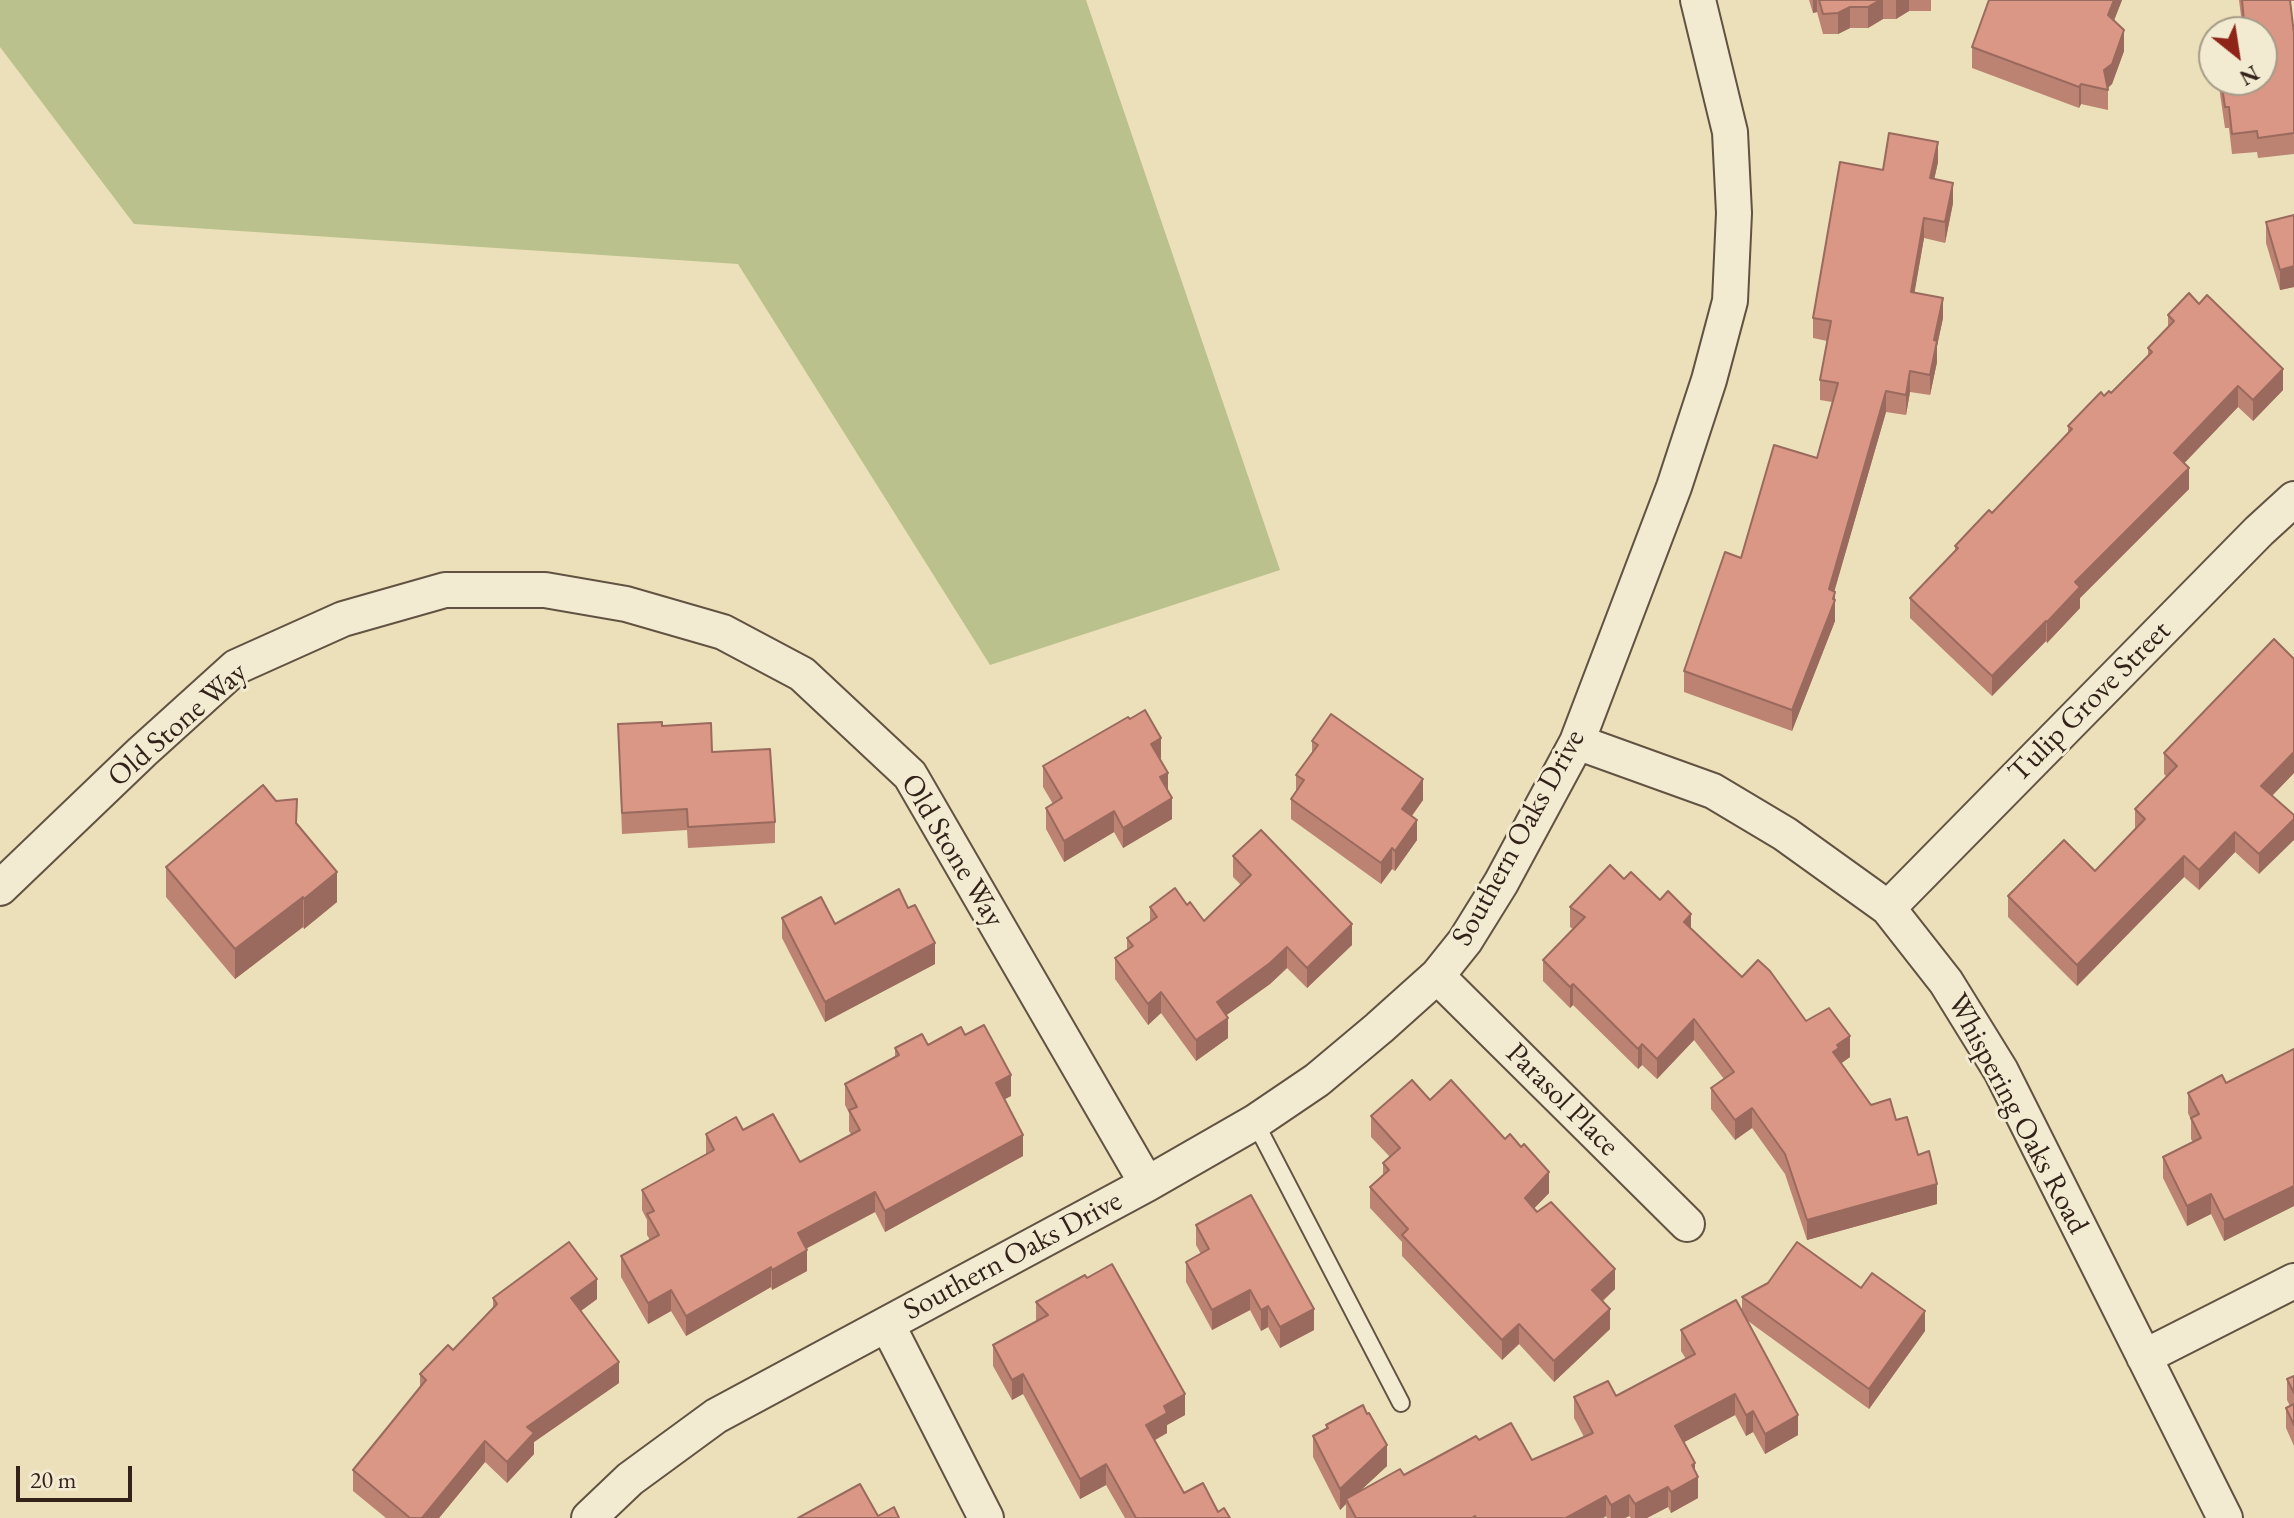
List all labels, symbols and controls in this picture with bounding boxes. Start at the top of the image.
north arrow [2198,16,2278,96]
text: N [2234,58,2264,92]
street label: Tulip Grove Street [2001,613,2179,791]
street label: Old Stone Way [101,655,255,795]
street label: Southern Oaks Drive [1445,724,1593,952]
street label: Old Stone Way [892,768,1012,934]
street label: Whispering Oaks Road [1938,988,2096,1240]
street label: Parasol Place [1498,1036,1626,1164]
street label: Southern Oaks Drive [898,1183,1128,1329]
scale bar [20,1450,136,1500]
text: 20 m [30,1464,77,1495]

